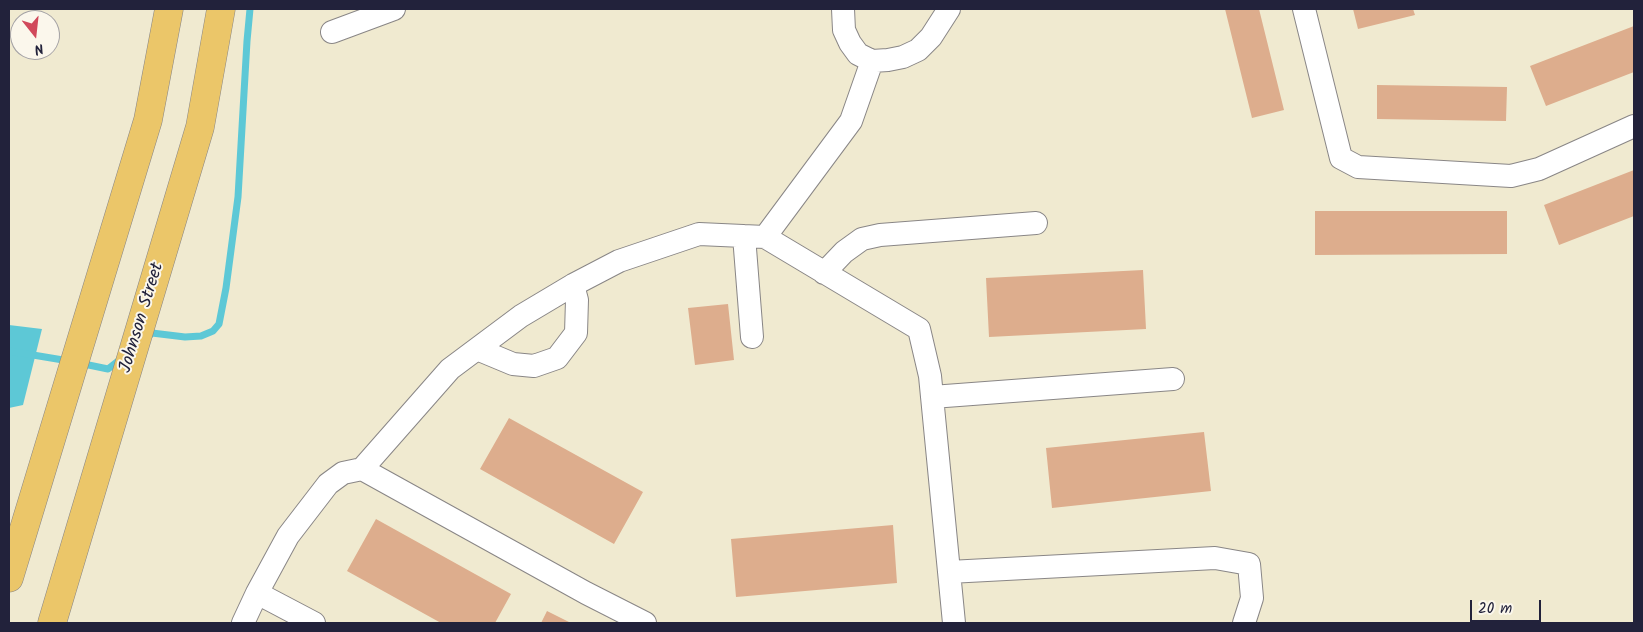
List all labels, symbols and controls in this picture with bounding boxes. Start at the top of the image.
north arrow [10,10,60,60]
text: N [32,37,46,60]
street label: Johnson Street [116,260,170,376]
scale bar [1473,590,1544,622]
text: 20 m [1478,597,1512,621]

